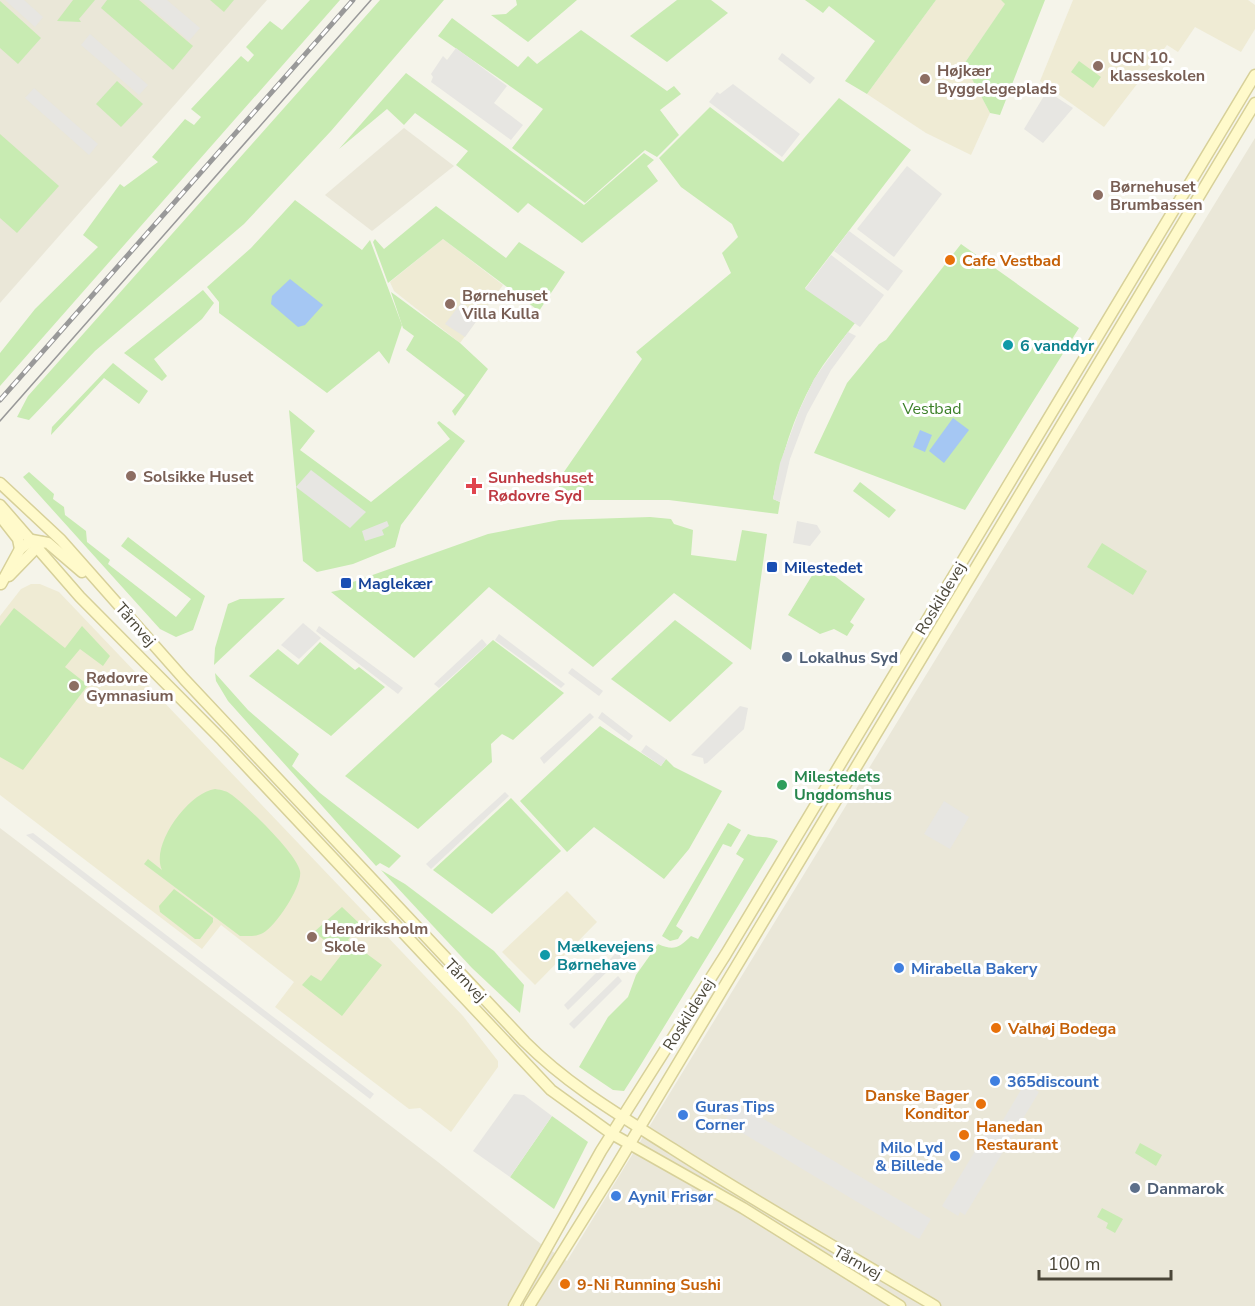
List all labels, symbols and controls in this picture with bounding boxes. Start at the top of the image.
place label: UCN 10. klasseskolen [1110,47,1205,87]
marker: UCN 10. klasseskolen [1091,59,1105,73]
place label: Højkær Byggelegeplads [937,60,1057,100]
marker: Højkær Byggelegeplads [918,72,932,86]
place label: Børnehuset Brumbassen [1110,176,1203,216]
marker: Børnehuset Brumbassen [1091,188,1105,202]
place label: Cafe Vestbad [962,250,1061,272]
marker: Cafe Vestbad [943,253,957,267]
place label: Børnehuset Villa Kulla [461,285,549,325]
marker: Børnehuset Villa Kulla [443,297,457,311]
place label: 6 vanddyr [1020,335,1095,357]
marker: 6 vanddyr [1001,338,1015,352]
park label: Vestbad [902,398,961,420]
place label: Solsikke Huset [143,466,254,488]
place label: Sunhedshuset Rødovre Syd [488,467,594,507]
marker: Solsikke Huset [124,469,138,483]
marker: Sunhedshuset Rødovre Syd [465,477,483,495]
place label: Milestedet [784,557,863,579]
street label: Roskildevej [910,558,971,639]
marker: Milestedet [765,560,779,574]
place label: Maglekær [358,573,433,595]
marker: Maglekær [339,576,353,590]
street label: Tårnvej [110,598,161,652]
place label: Lokalhus Syd [799,647,898,669]
marker: Lokalhus Syd [780,650,794,664]
place label: Rødovre Gymnasium [86,667,174,707]
marker: Rødovre Gymnasium [67,679,81,693]
place label: Milestedets Ungdomshus [794,766,892,806]
marker: Milestedets Ungdomshus [775,778,789,792]
place label: Hendriksholm Skole [324,918,428,958]
marker: Hendriksholm Skole [305,930,319,944]
place label: Mælkevejens Børnehave [557,936,654,976]
marker: Mælkevejens Børnehave [538,948,552,962]
street label: Tårnvej [439,954,491,1007]
place label: Mirabella Bakery [911,958,1038,980]
marker: Mirabella Bakery [892,961,906,975]
street label: Roskildevej [658,974,720,1055]
place label: Valhøj Bodega [1007,1018,1116,1040]
marker: Valhøj Bodega [989,1021,1003,1035]
place label: 365discount [1007,1071,1100,1093]
marker: 365discount [988,1074,1002,1088]
place label: Danske Bager Konditor [865,1085,970,1125]
place label: Guras Tips Corner [695,1096,775,1136]
marker: Danske Bager Konditor [974,1097,988,1111]
marker: Guras Tips Corner [676,1108,690,1122]
place label: Hanedan Restaurant [976,1116,1059,1156]
marker: Hanedan Restaurant [957,1128,971,1142]
place label: Milo Lyd & Billede [875,1137,943,1177]
marker: Milo Lyd & Billede [948,1149,962,1163]
place label: Danmarok [1147,1178,1224,1200]
marker: Danmarok [1128,1181,1142,1195]
place label: Aynil Frisør [628,1186,714,1208]
marker: Aynil Frisør [609,1189,623,1203]
street label: Tårnvej [829,1241,886,1285]
scale bar [1039,1243,1171,1281]
text: 100 m [1048,1252,1100,1276]
place label: 9-Ni Running Sushi [577,1274,721,1296]
marker: 9-Ni Running Sushi [558,1277,572,1291]

